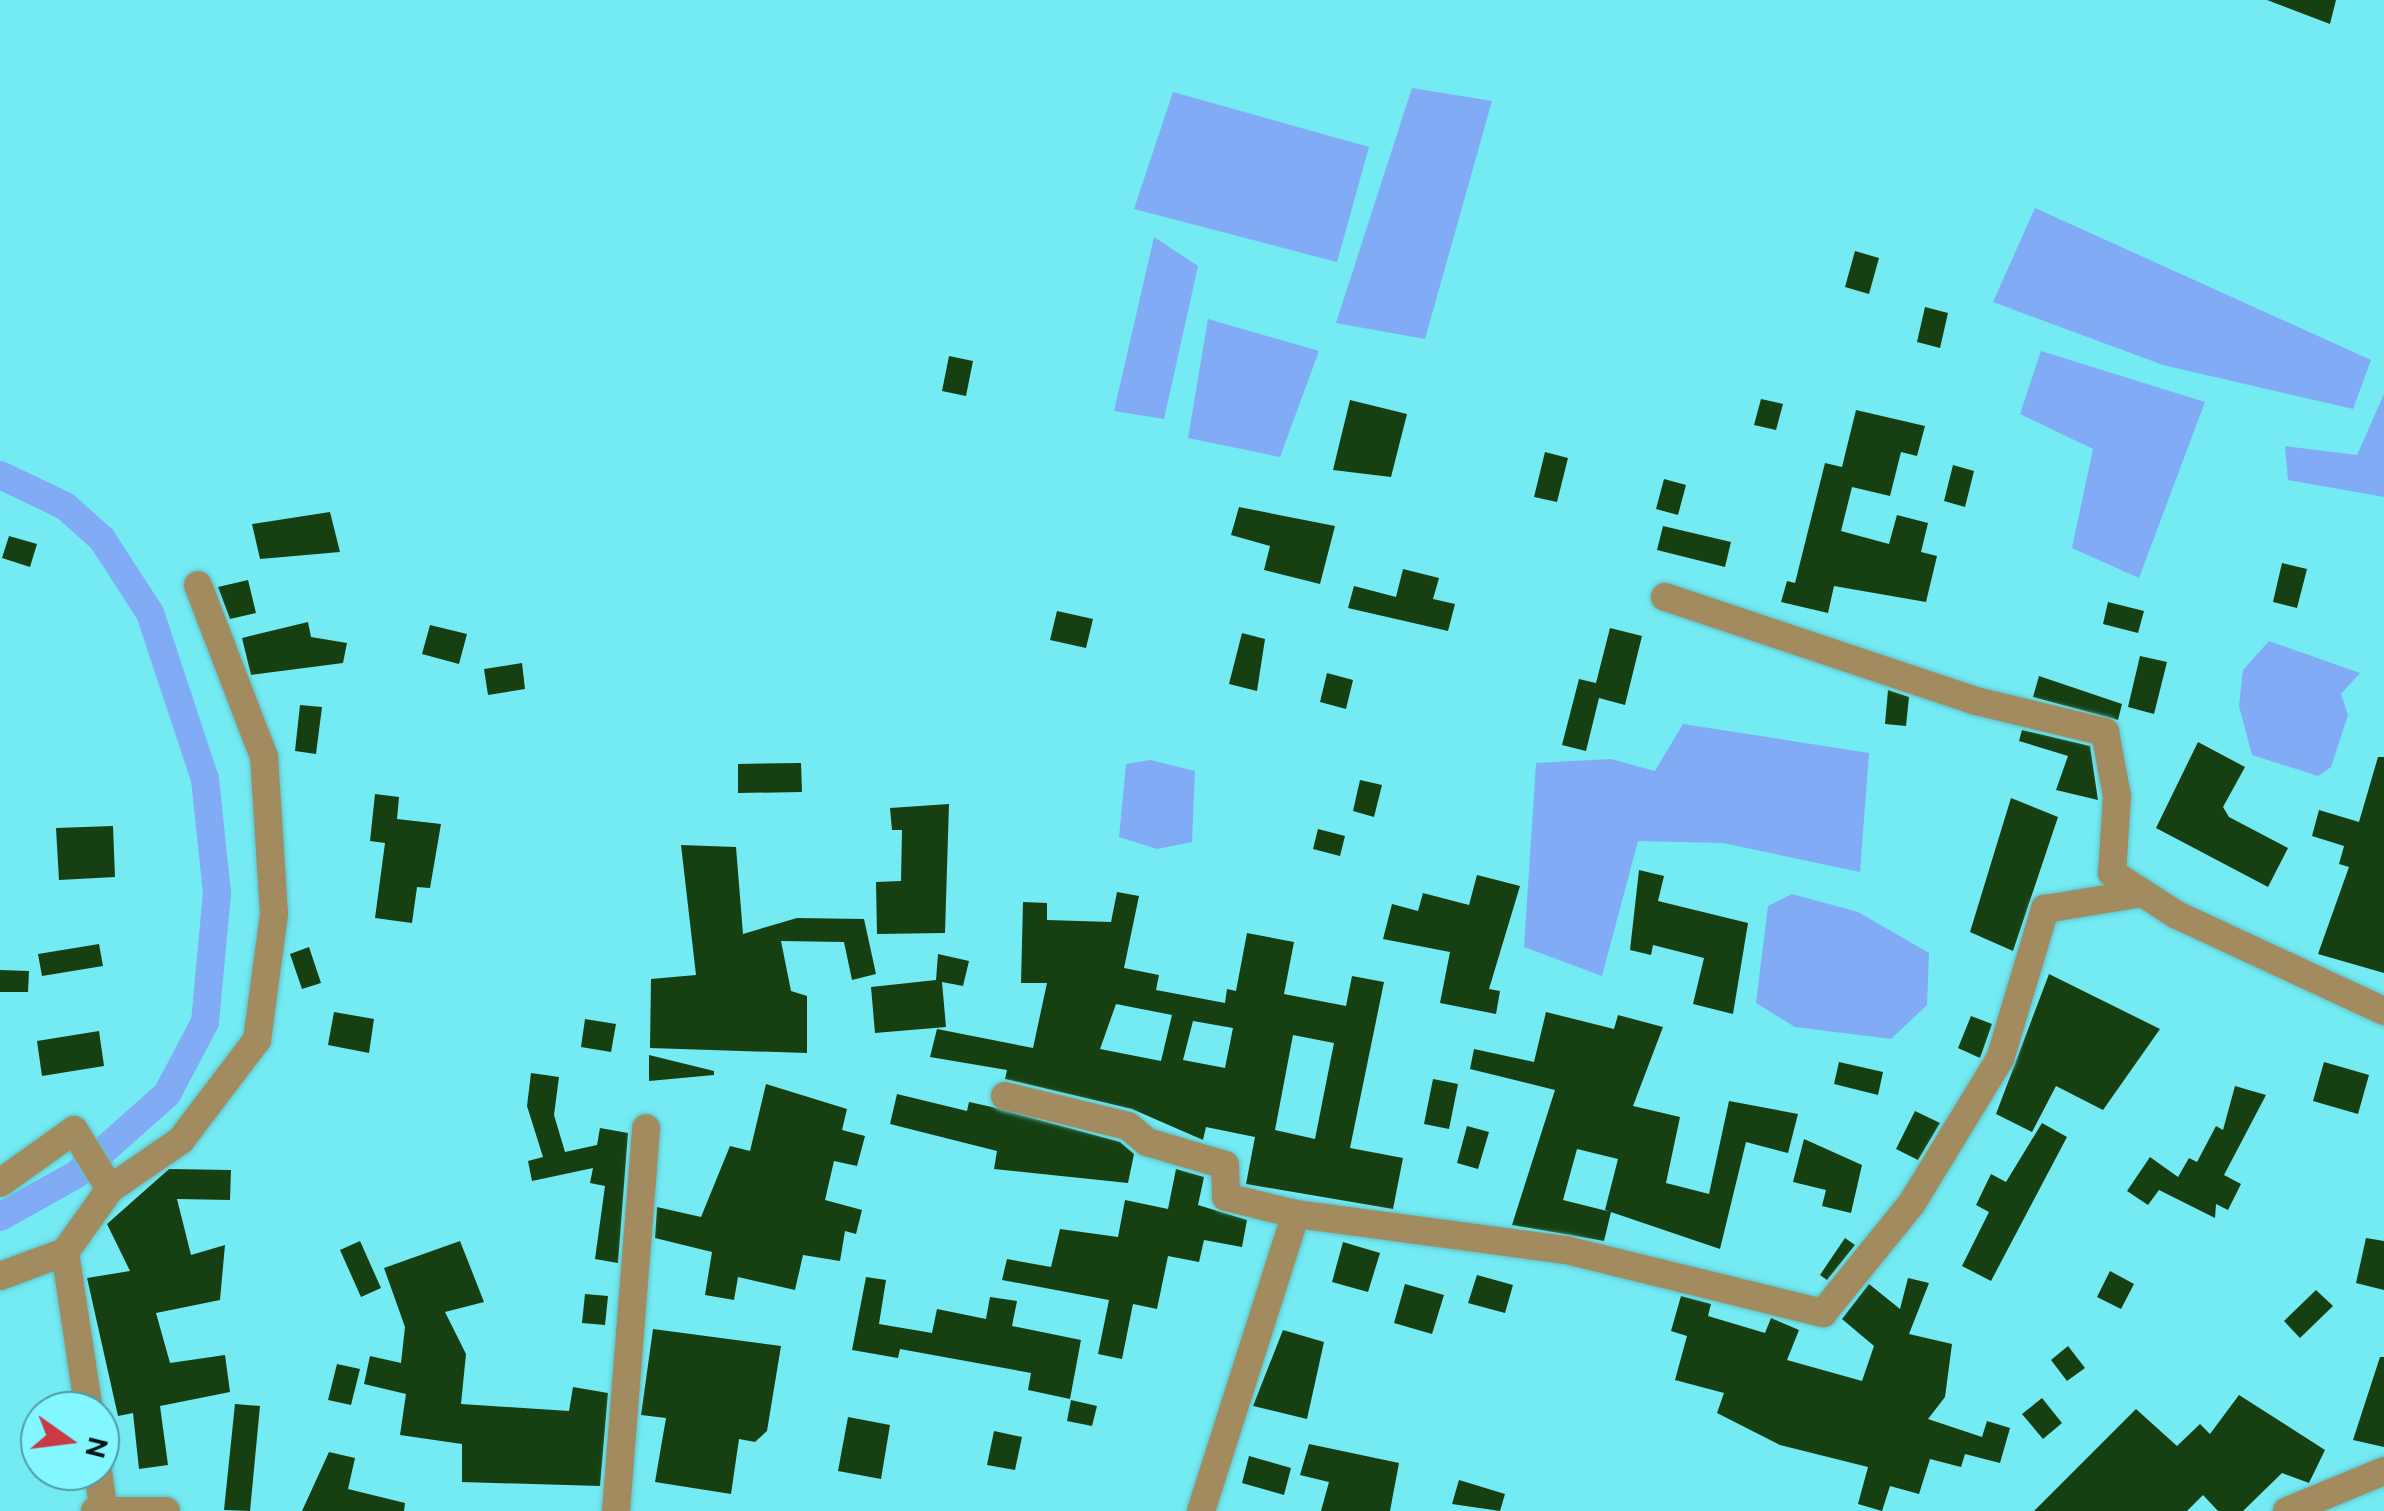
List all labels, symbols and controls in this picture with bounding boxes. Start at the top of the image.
north arrow [20,1391,120,1491]
text: N [80,1434,115,1462]

